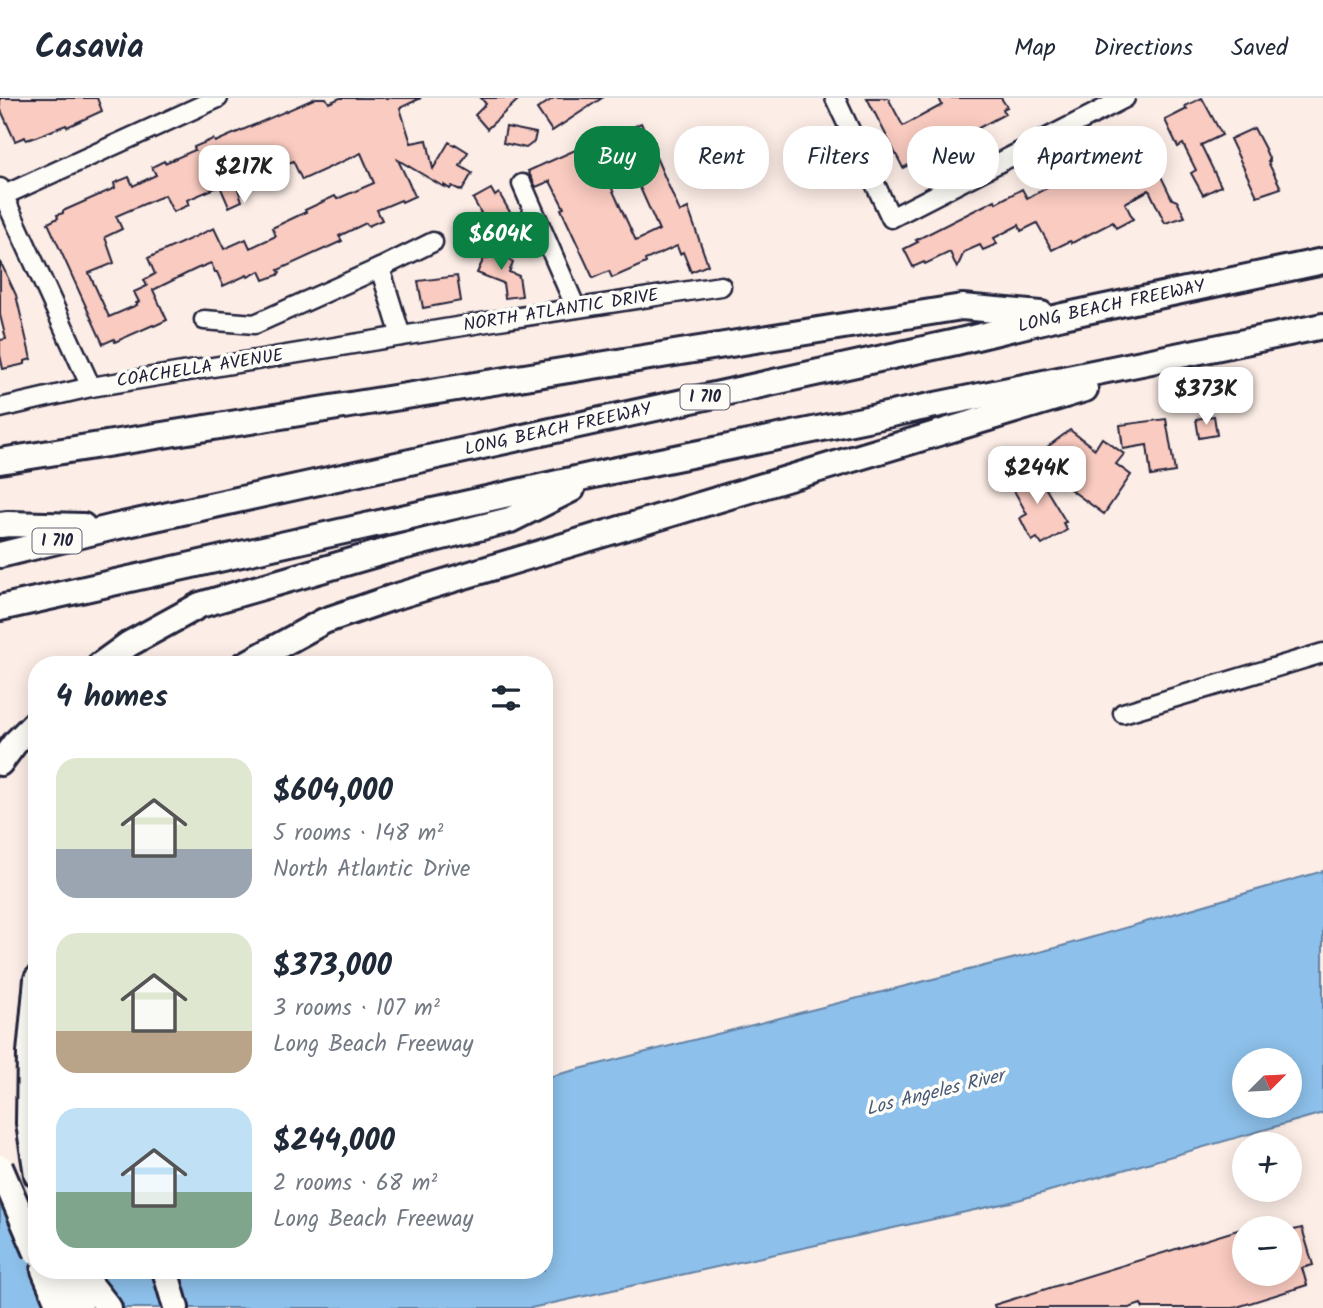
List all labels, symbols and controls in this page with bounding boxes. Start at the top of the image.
text: Casavia [35,22,144,75]
text: Map [1014,29,1056,68]
text: Directions [1094,29,1193,68]
text: Saved [1231,29,1288,68]
chip: Buy [574,126,660,189]
chip: Rent [674,126,769,189]
chip: Filters [783,126,893,189]
chip: New [907,126,999,189]
chip: Apartment [1013,126,1167,189]
pin: $217K [195,146,293,205]
text: $217K [215,150,273,186]
pin: $604K [452,212,550,272]
text: $604K [469,217,533,253]
street label: LONG BEACH FREEWAY [1015,272,1208,341]
street label: NORTH ATLANTIC DRIVE [461,281,661,341]
street label: COACHELLA AVENUE [115,341,286,396]
pin: $373K [1157,368,1255,427]
text: $373K [1174,372,1238,408]
road number: I 710 [680,384,730,410]
street label: LONG BEACH FREEWAY [462,395,655,464]
pin: $244K [988,446,1086,506]
text: $244K [1004,451,1070,487]
road number: I 710 [32,528,82,554]
text: 4 homes [56,674,168,722]
icon: filters [487,679,525,717]
text: $604,000 [273,768,393,816]
icon: home [112,786,196,870]
text: 5 rooms · 148 m² [273,816,443,852]
text: North Atlantic Drive [273,852,470,888]
text: $373,000 [273,943,392,991]
icon: home [112,961,196,1045]
text: 3 rooms · 107 m² [273,991,440,1027]
text: Long Beach Freeway [273,1027,473,1063]
north arrow [1232,1048,1302,1118]
map controls [1232,1048,1302,1286]
water label: Los Angeles River [863,1060,1011,1125]
text: $244,000 [273,1118,395,1166]
button: + [1232,1132,1302,1202]
icon: home [112,1136,196,1220]
text: 2 rooms · 68 m² [273,1166,437,1202]
text: Long Beach Freeway [273,1202,473,1238]
button: − [1232,1216,1302,1286]

